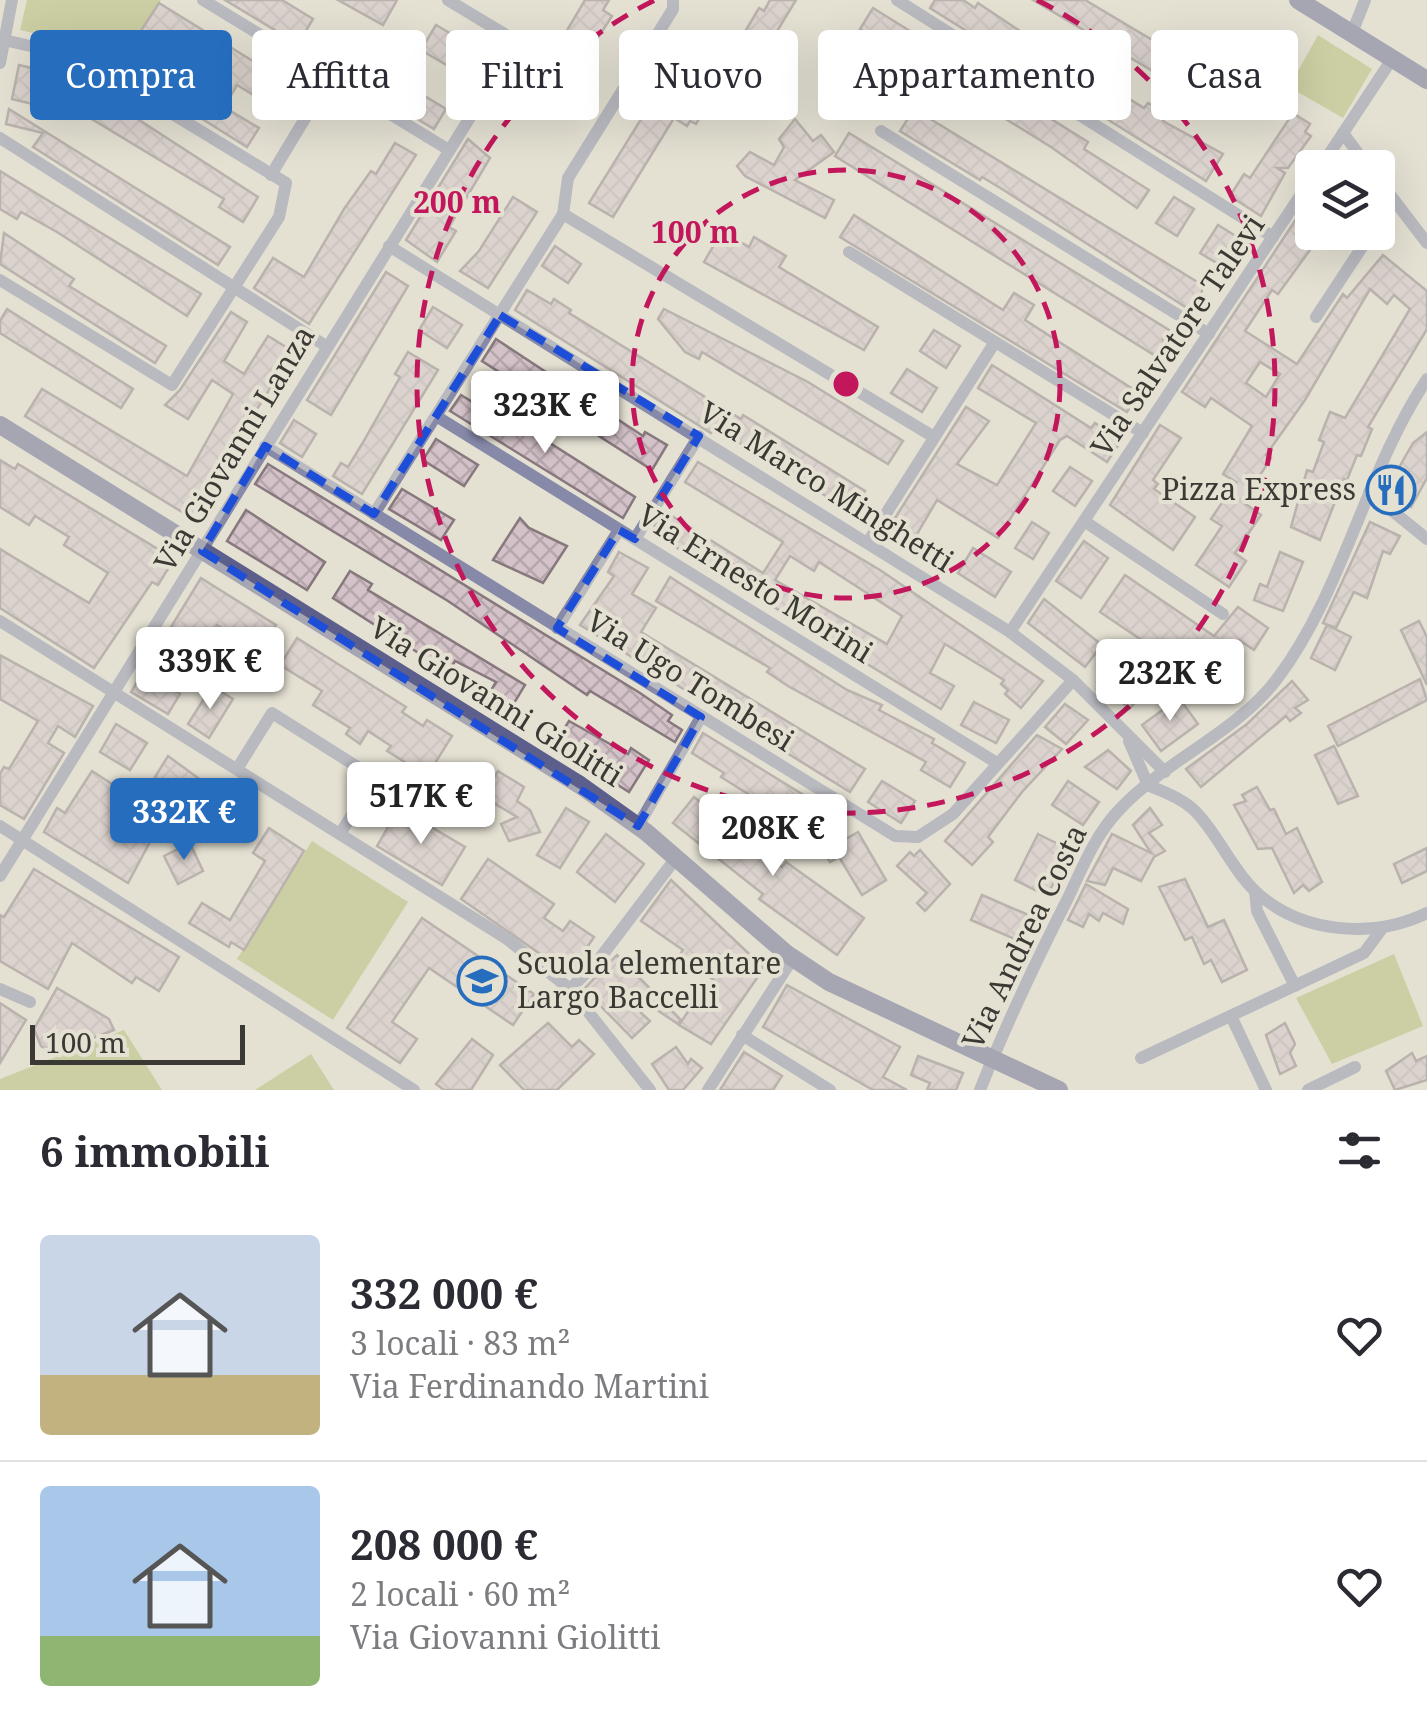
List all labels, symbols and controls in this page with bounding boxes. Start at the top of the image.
chip: Compra [30,30,232,120]
chip: Affitta [252,30,426,120]
chip: Filtri [446,30,599,120]
chip: Nuovo [619,30,798,120]
chip: Appartamento [818,30,1131,120]
chip: Casa [1151,30,1298,120]
map controls [1295,150,1395,250]
button: layers [1295,150,1395,250]
text: 200 m [413,181,501,222]
street label: Via Salvatore Talevi [1080,206,1273,464]
text: 100 m [651,211,739,252]
street label: Via Giovanni Lanza [144,317,323,579]
centre of rings [828,366,864,402]
pin: 323K € [464,371,626,456]
text: 323K € [493,382,597,425]
street label: Via Marco Minghetti [692,391,962,581]
restaurant icon: Pizza Express [1365,464,1417,516]
place label: Pizza Express [1161,468,1356,509]
street label: Via Ernesto Morini [630,494,882,672]
street label: Via Ugo Tombesi [579,599,803,760]
street label: Via Giovanni Giolitti [362,606,631,795]
pin: 339K € [129,627,291,712]
text: 339K € [158,638,262,681]
pin: 232K € [1089,639,1251,724]
text: 232K € [1118,650,1222,693]
pin: 517K € [340,762,502,847]
text: 517K € [369,773,473,816]
pin: 332K € [103,778,265,863]
text: 332K € [132,789,236,832]
pin: 208K € [692,794,854,879]
text: 208K € [721,805,825,848]
street label: Via Andrea Costa [952,817,1096,1055]
place label: Scuola elementare Largo Baccelli [517,942,781,1017]
school or university icon: Scuola elementare Largo Baccelli [456,955,508,1007]
scale bar [30,1020,245,1064]
text: 100 m [45,1023,126,1061]
text: 6 immobili [40,1122,270,1179]
icon: filters [1332,1123,1387,1178]
text: 332 000 € [350,1264,538,1321]
icon: home [120,1275,240,1395]
icon: heart [1332,1308,1387,1363]
text: 3 locali · 83 m² [350,1321,570,1364]
text: Via Ferdinando Martini [350,1364,709,1407]
text: 208 000 € [350,1515,538,1572]
icon: home [120,1526,240,1646]
icon: heart [1332,1559,1387,1614]
text: 2 locali · 60 m² [350,1572,570,1615]
text: Via Giovanni Giolitti [350,1615,661,1658]

